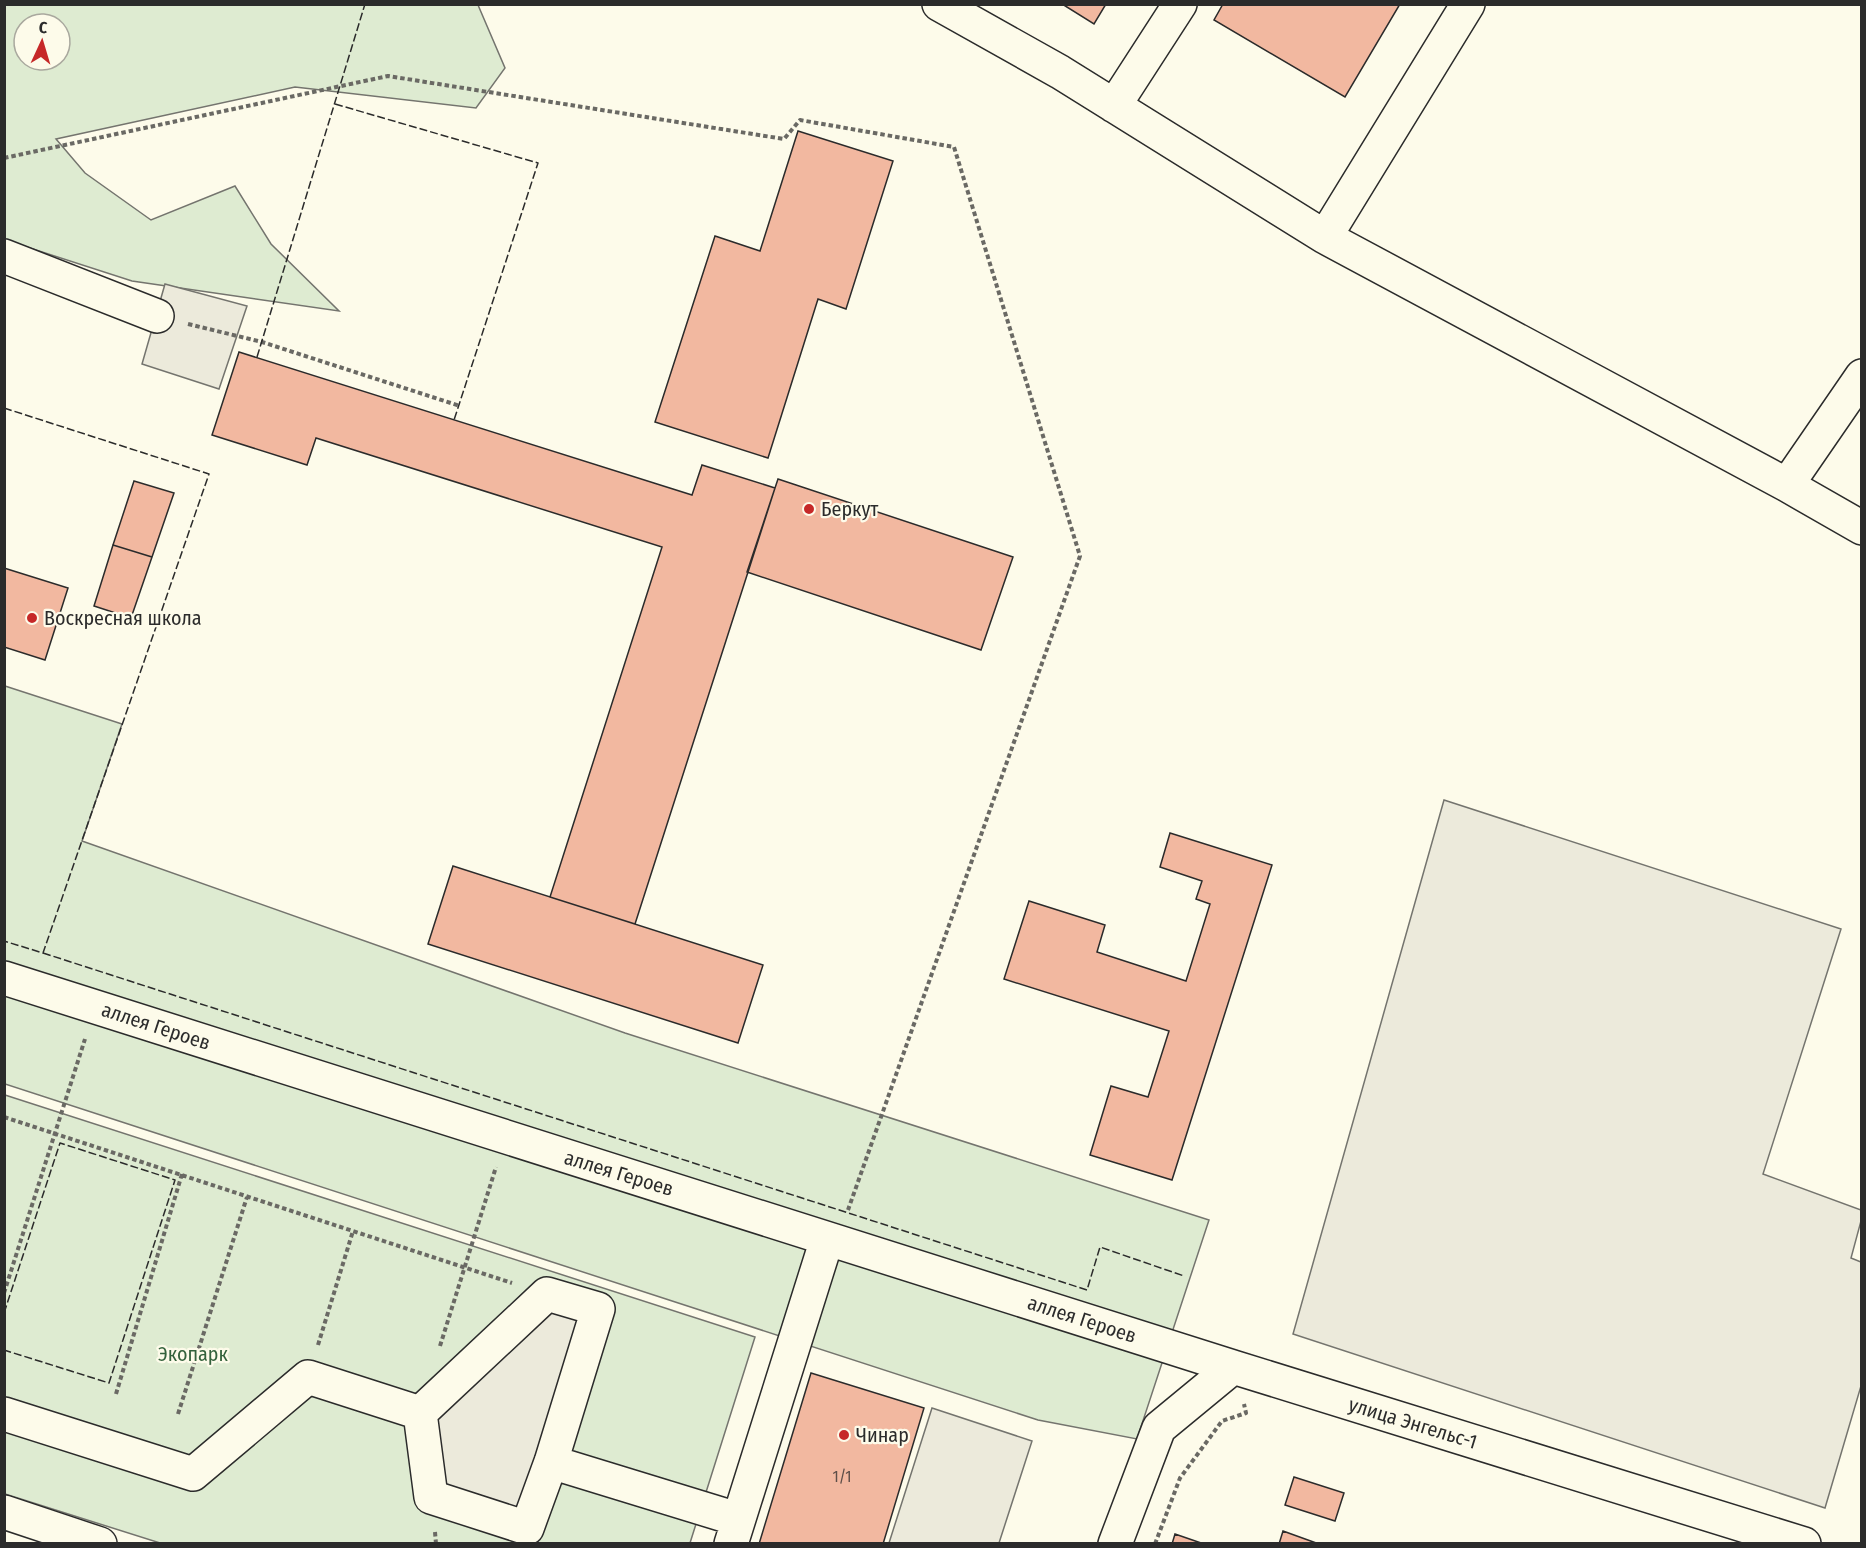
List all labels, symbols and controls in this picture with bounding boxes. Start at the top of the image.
north arrow [12,12,72,72]
text: С [38,18,48,37]
place label: Беркут [821,497,879,521]
marker: Беркут [802,502,816,516]
place label: Воскресная школа [44,606,201,630]
marker: Воскресная школа [25,611,39,625]
street label: аллея Героев [99,997,213,1055]
street label: аллея Героев [562,1145,676,1201]
street label: аллея Героев [1025,1290,1139,1348]
park label: Экопарк [158,1342,229,1366]
street label: улица Энгельс-1 [1346,1392,1480,1454]
place label: Чинар [856,1423,909,1447]
marker: Чинар [837,1428,851,1442]
house number: 1/1 [832,1467,852,1486]

